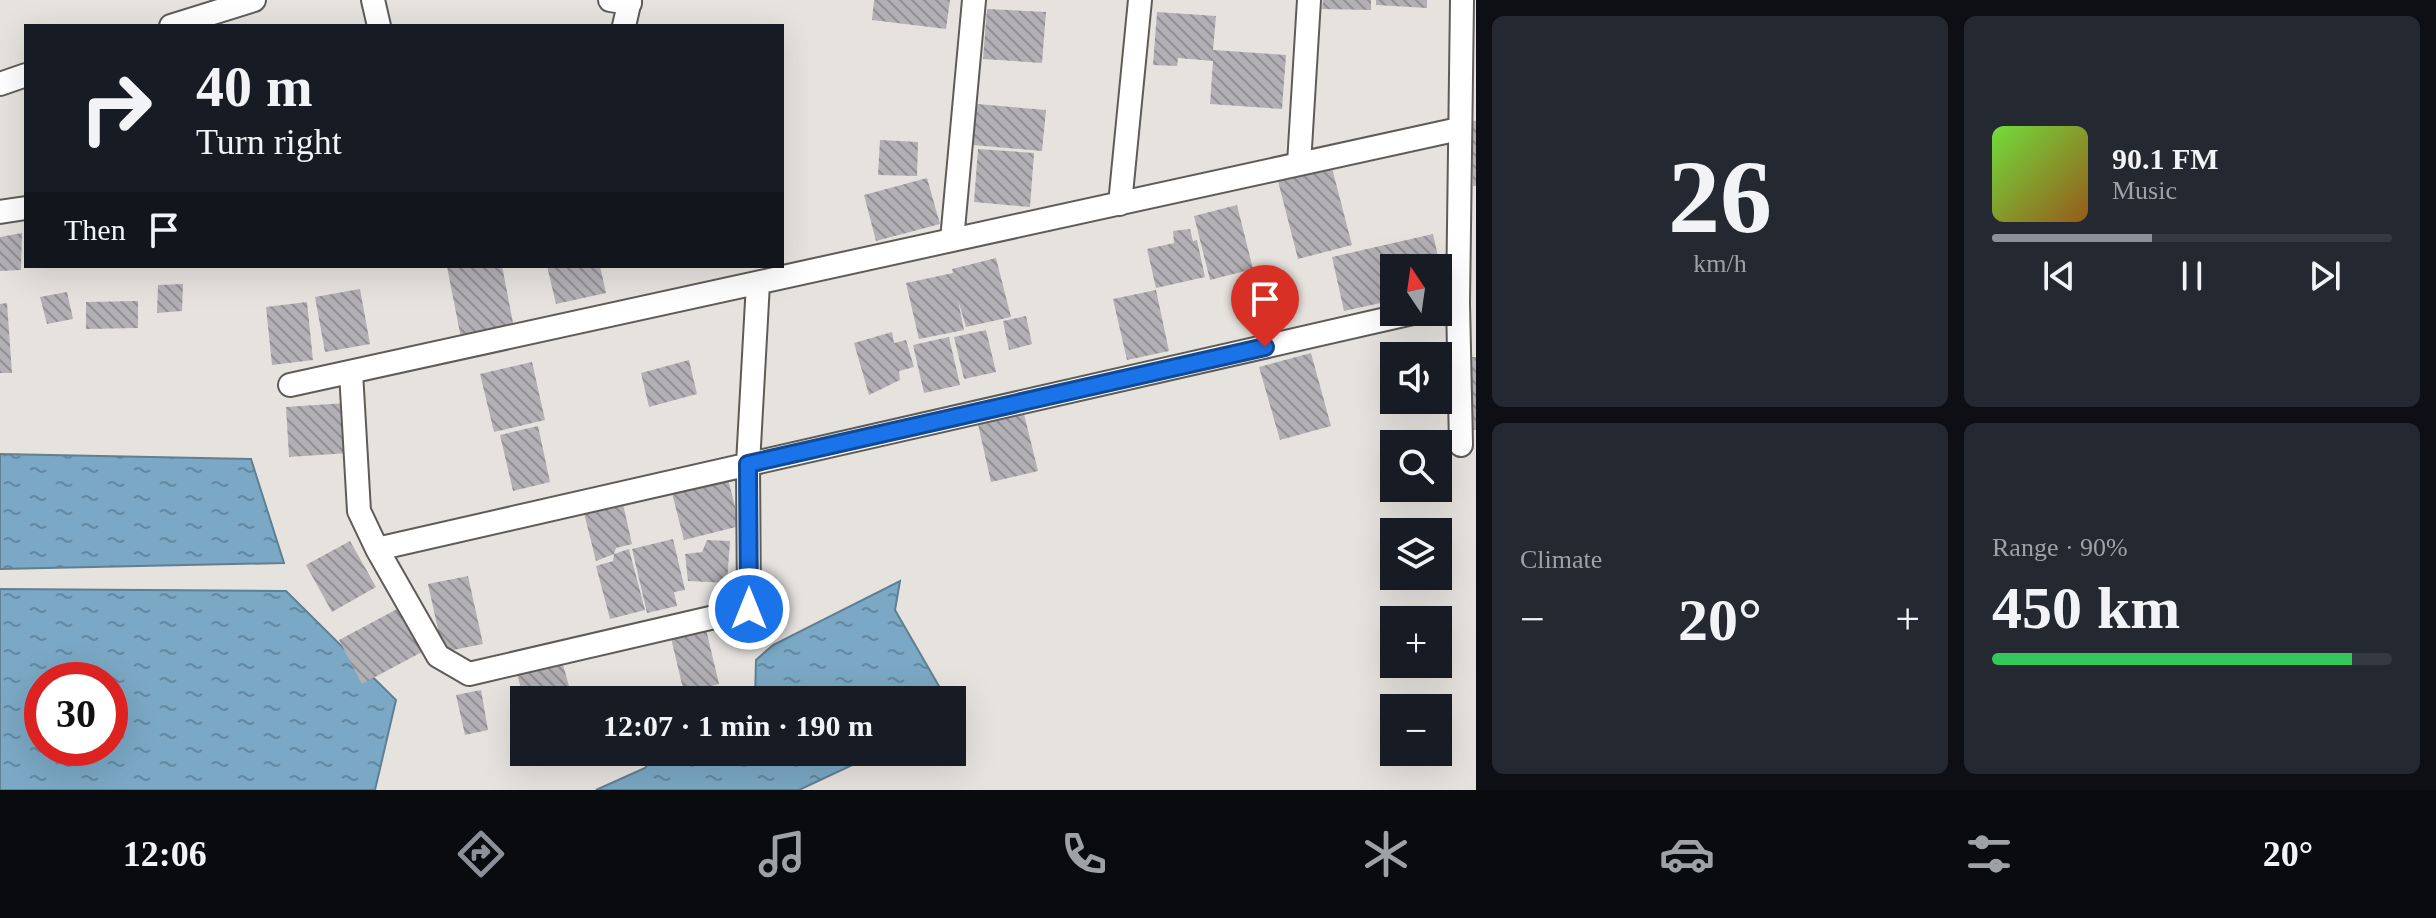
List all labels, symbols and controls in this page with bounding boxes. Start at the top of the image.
icon: right [64,56,168,160]
text: 40 m [196,56,313,118]
text: Turn right [196,122,342,162]
text: 26 [1668,139,1772,254]
text: 90.1 FM [2112,142,2219,175]
text: Music [2112,176,2177,205]
icon: arrive [142,208,186,252]
text: Then [64,213,126,246]
text: km/h [1693,249,1747,278]
north arrow [1380,254,1452,326]
map controls [1380,254,1452,766]
icon: previous [2037,254,2081,298]
icon: pause [2170,254,2214,298]
icon: next [2303,254,2347,298]
pin [1231,265,1299,347]
icon: arrive [1243,277,1287,321]
button: sound [1380,342,1452,414]
button: search [1380,430,1452,502]
button: layers [1380,518,1452,590]
text: Range · 90% [1992,533,2128,562]
text: Climate [1520,545,1602,574]
position arrow [707,567,791,651]
text: 450 km [1992,575,2180,641]
text: 20° [1678,587,1762,653]
text: − [1520,595,1545,644]
text: + [1895,595,1920,644]
button: + [1380,606,1452,678]
speed limit sign: 30 [24,662,128,766]
button: − [1380,694,1452,766]
text: 12:07 · 1 min · 190 m [603,709,873,742]
icon: directions [453,826,509,882]
icon: music [754,826,810,882]
icon: phone [1056,826,1112,882]
icon: climate [1358,826,1414,882]
icon: car [1659,826,1715,882]
icon: filters [1961,826,2017,882]
text: 12:06 [123,834,207,874]
text: 20° [2263,834,2313,874]

